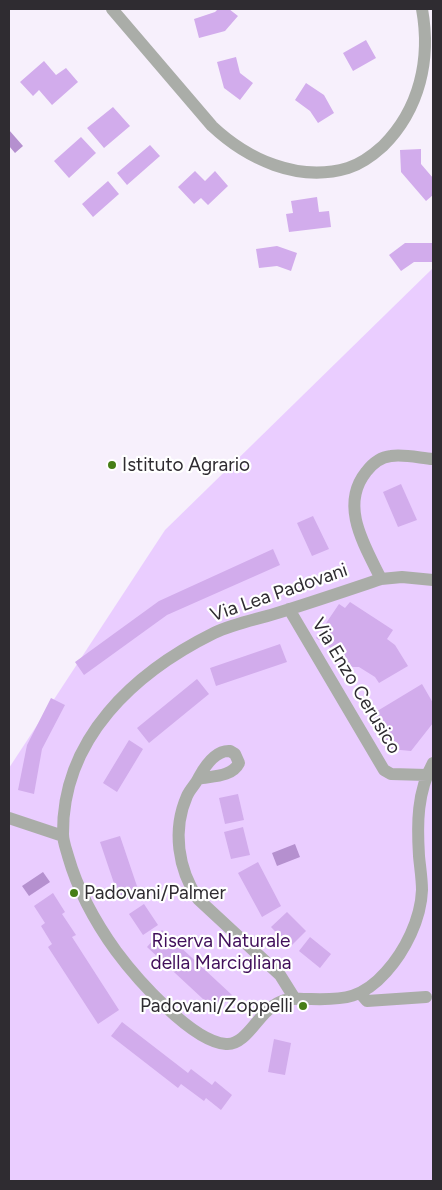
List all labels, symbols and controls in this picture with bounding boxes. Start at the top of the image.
place label: Istituto Agrario [122,454,250,476]
marker: Istituto Agrario [106,459,118,471]
street label: Via Lea Padovani [208,559,350,627]
street label: Via Enzo Cerusico [306,614,406,758]
place label: Padovani/Palmer [84,882,226,904]
marker: Padovani/Palmer [68,887,80,899]
park label: Riserva Naturale della Marcigliana [151,930,291,974]
place label: Padovani/Zoppelli [140,995,293,1017]
marker: Padovani/Zoppelli [297,1000,309,1012]

